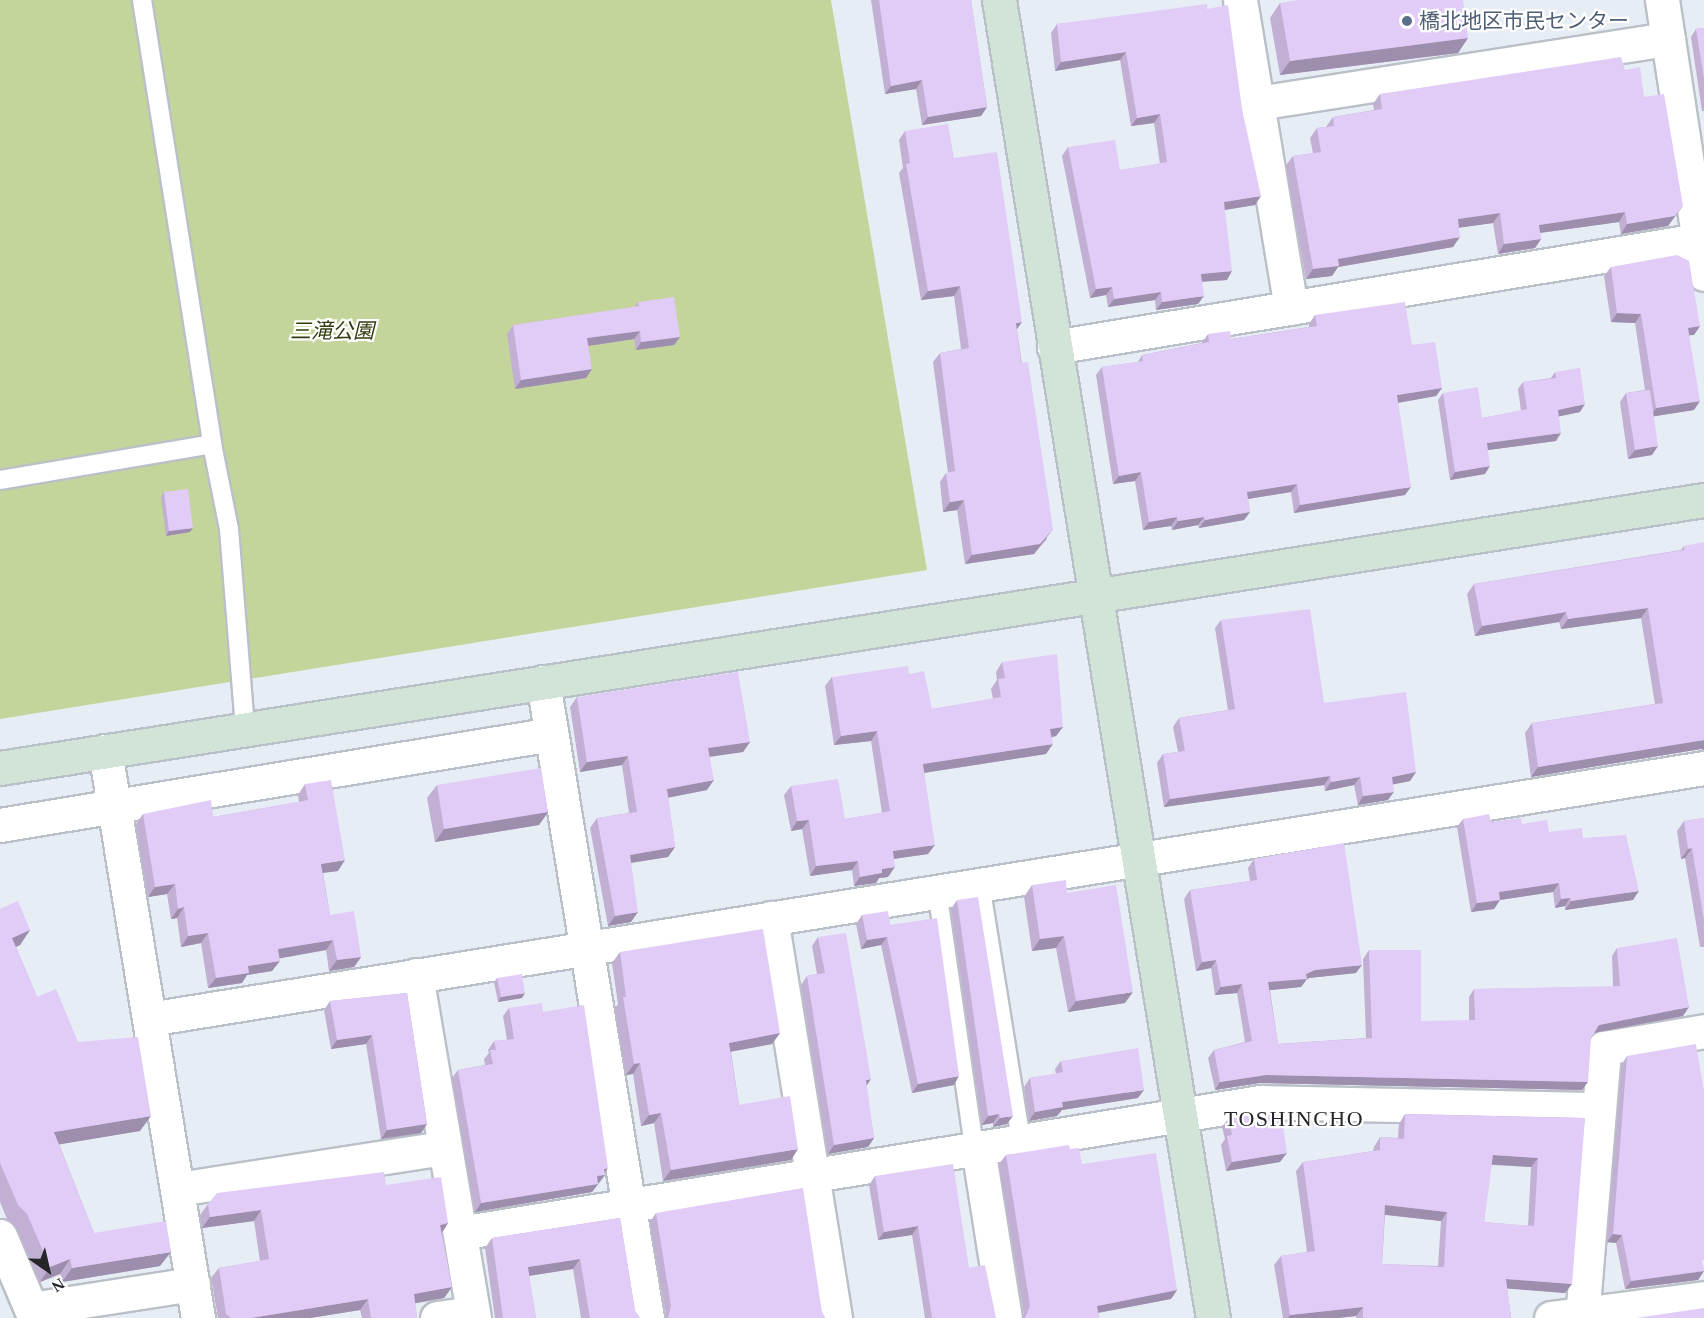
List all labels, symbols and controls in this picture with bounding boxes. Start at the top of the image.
place label: 橋北地区市民センター [1419,8,1629,34]
marker: 橋北地区市民センター [1400,14,1414,28]
park label: 三滝公園 [290,318,374,344]
district label: TOSHINCHO [1224,1106,1364,1132]
north arrow [18,1240,78,1300]
text: N [49,1275,68,1296]

